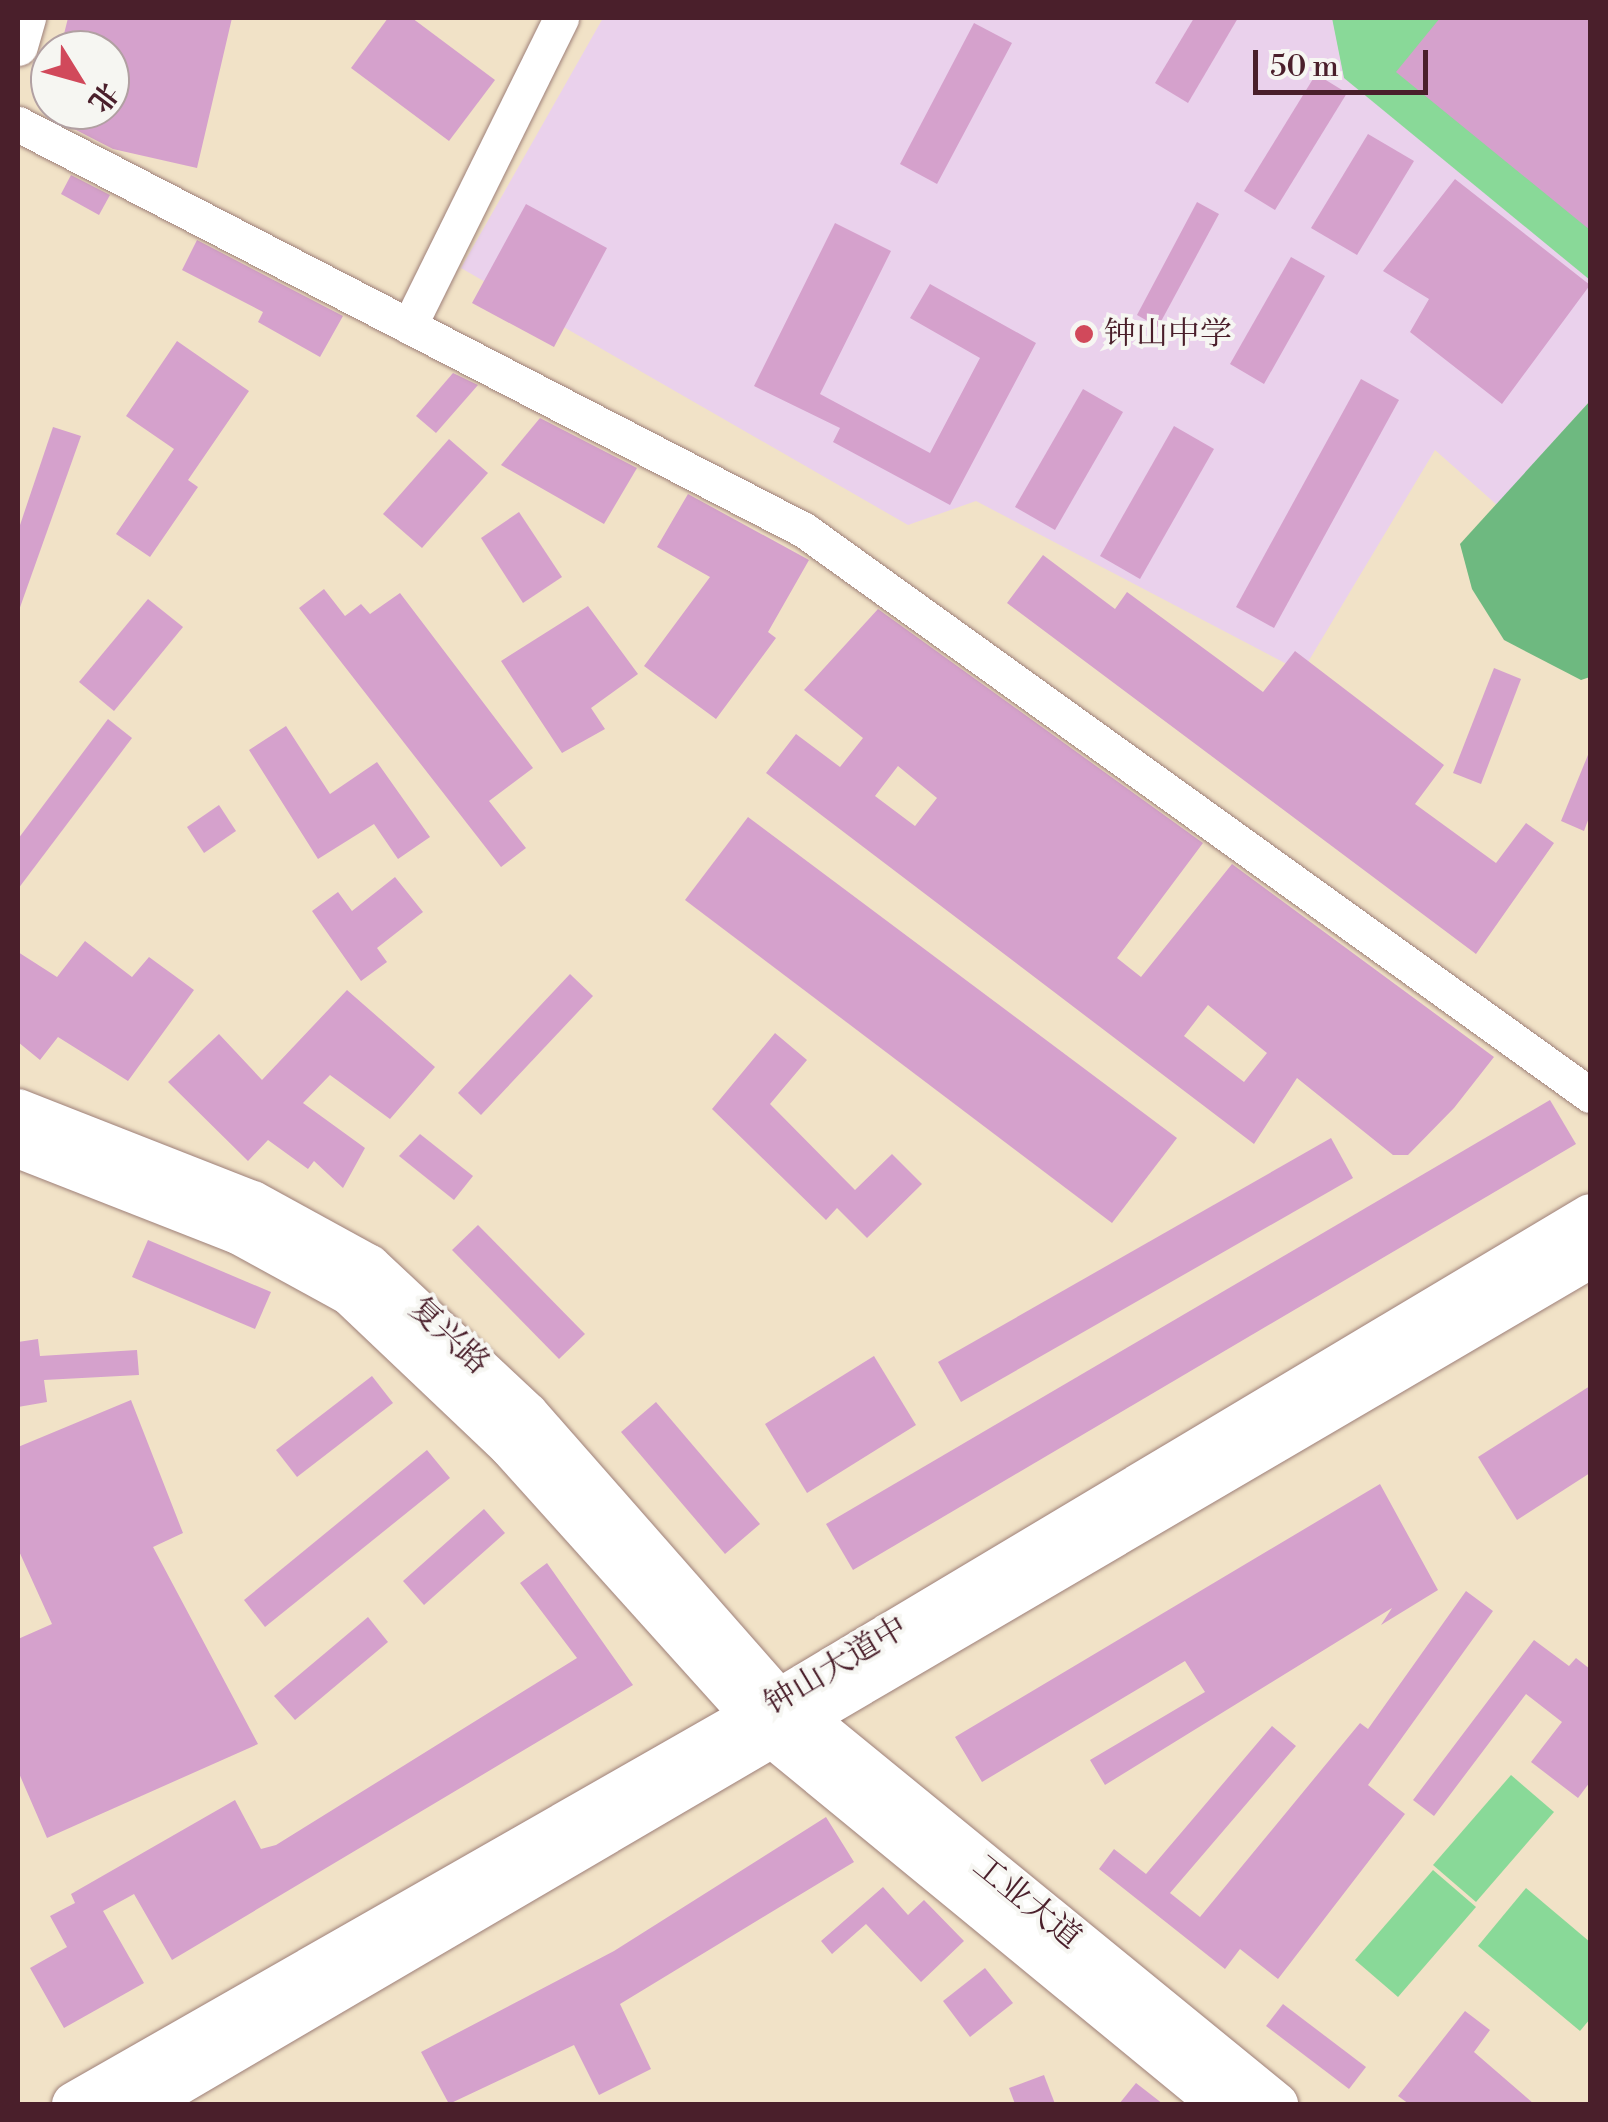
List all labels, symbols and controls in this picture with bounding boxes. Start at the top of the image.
north arrow [30,30,130,130]
scale bar [1258,30,1433,92]
text: 50 m [1270,48,1339,86]
text: 北 [80,75,125,119]
place label: 钟山中学 [1104,315,1232,353]
marker: 钟山中学 [1073,323,1095,345]
street label: 复兴路 [401,1289,497,1383]
street label: 钟山大道中 [758,1608,914,1724]
street label: 工业大道 [965,1847,1089,1957]

